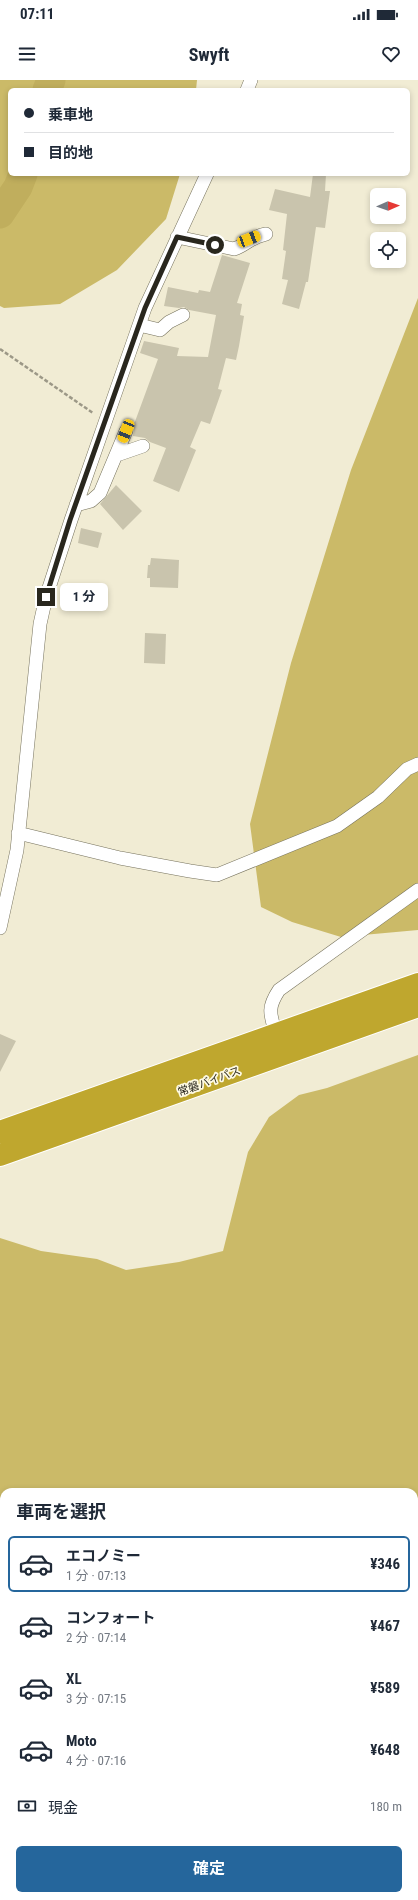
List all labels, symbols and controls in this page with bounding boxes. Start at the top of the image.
text: 07:11 [20,5,54,23]
icon: menu [16,43,38,65]
icon: heart [380,43,402,65]
text: Swyft [189,44,229,65]
text: 乗車地 [48,106,93,124]
text: 目的地 [48,144,93,162]
north arrow [370,188,406,224]
map controls [370,188,406,268]
car [236,229,262,249]
button: locate [370,232,406,268]
route start [206,236,224,254]
car [116,418,136,444]
callout: 1 分 [60,583,108,611]
route end [37,588,55,606]
text: 1 分 [73,589,95,604]
street label: 常磐バイパス [176,1064,242,1099]
text: 車両を選択 [16,1501,106,1522]
icon: car [18,1546,54,1582]
text: エコノミー [66,1547,141,1565]
text: ¥346 [370,1555,400,1573]
text: 1 分 · 07:13 [66,1568,126,1583]
icon: car [18,1608,54,1644]
text: コンフォート [66,1609,156,1627]
text: ¥467 [370,1617,400,1635]
text: 2 分 · 07:14 [66,1630,126,1645]
icon: car [18,1670,54,1706]
text: XL [66,1670,82,1688]
text: ¥589 [370,1679,400,1697]
text: 3 分 · 07:15 [66,1691,126,1706]
icon: car [18,1732,54,1768]
text: Moto [66,1732,97,1750]
text: ¥648 [370,1741,400,1759]
text: 4 分 · 07:16 [66,1753,126,1768]
icon: cash [16,1795,38,1817]
text: 現金 [48,1799,78,1817]
text: 180 m [370,1799,402,1814]
button: 確定 [16,1846,402,1892]

